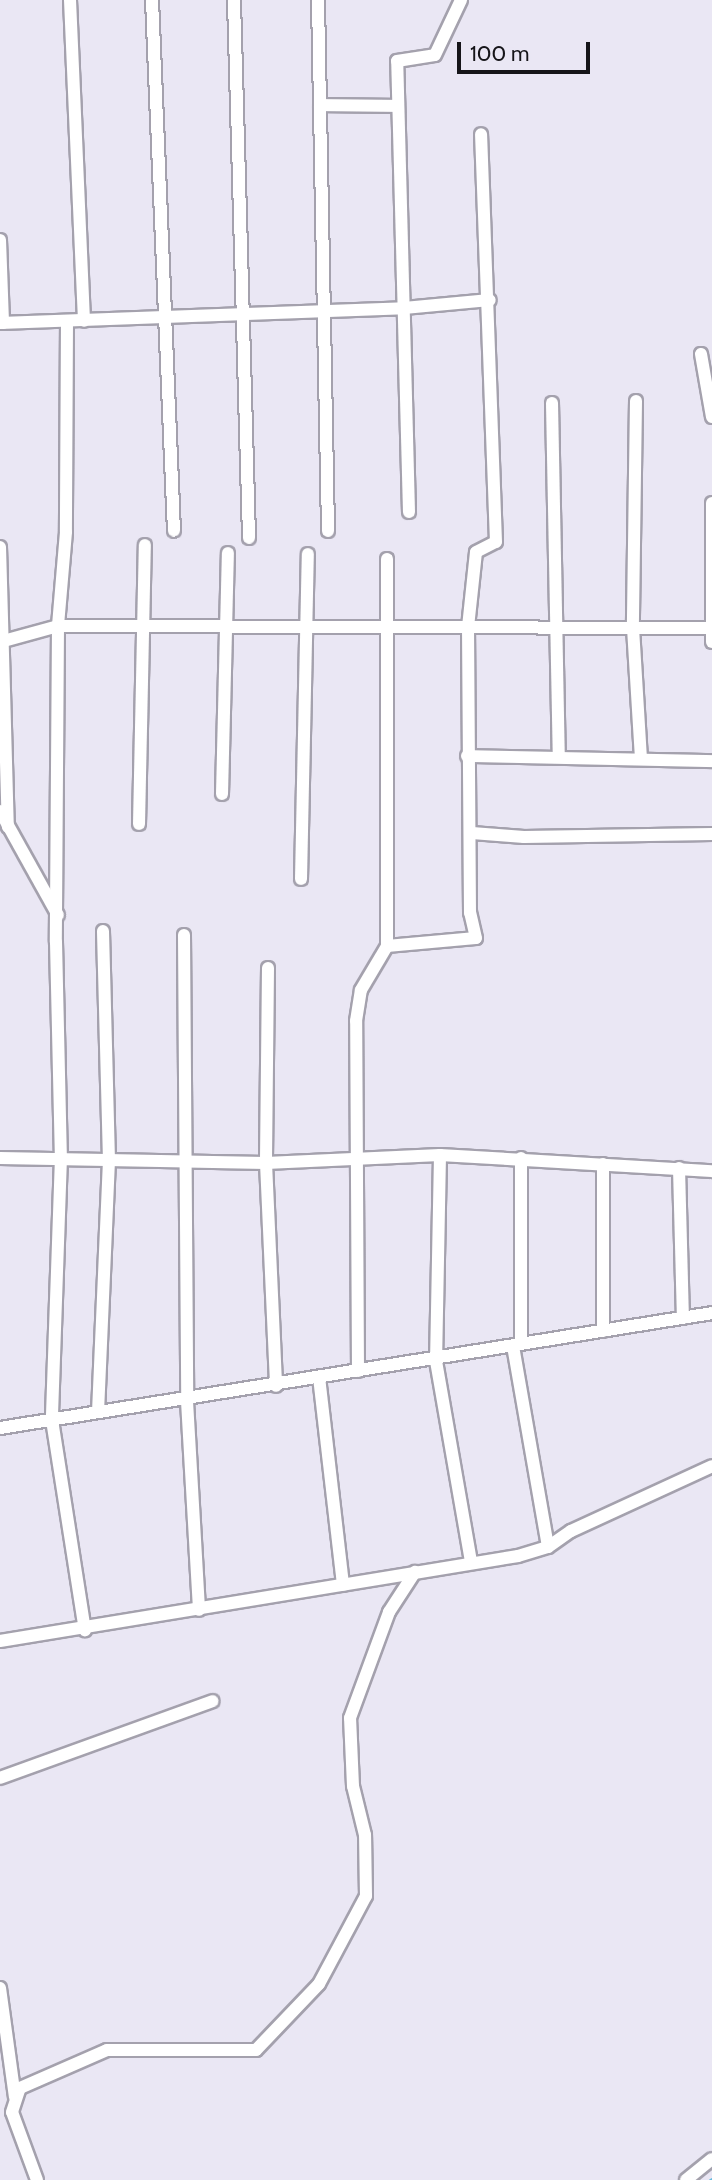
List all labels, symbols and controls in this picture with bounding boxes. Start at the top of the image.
scale bar [460,28,593,72]
text: 100 m [470,41,529,66]

